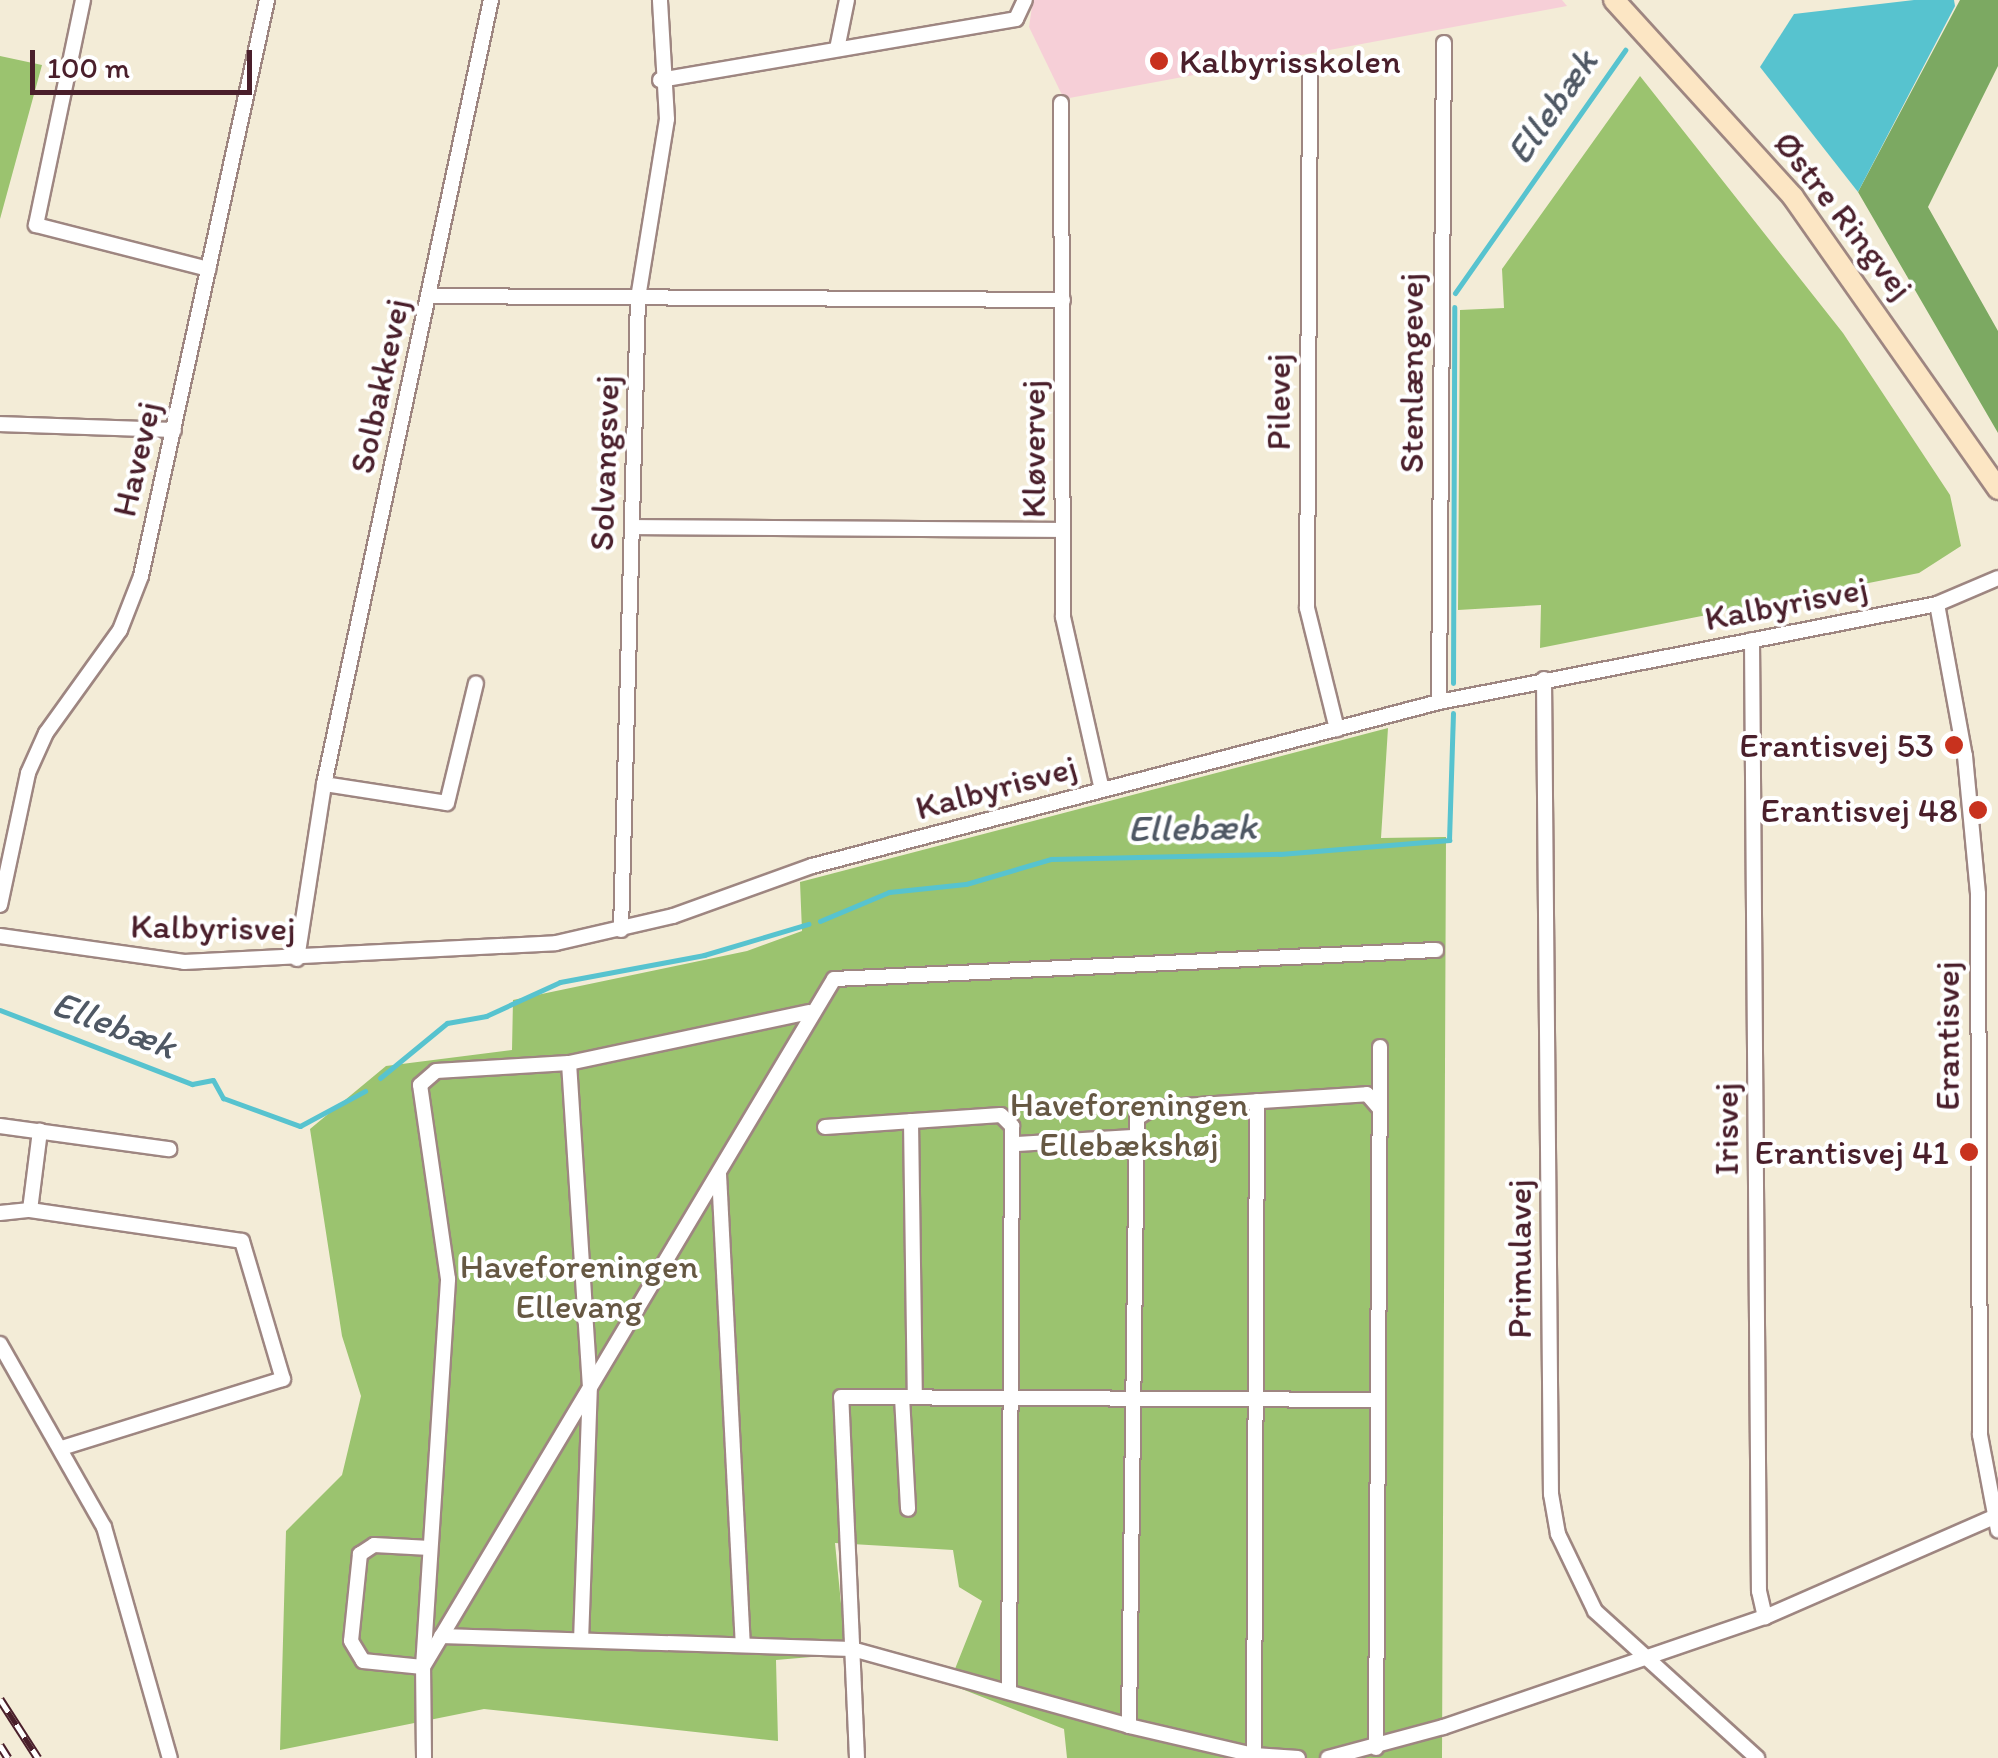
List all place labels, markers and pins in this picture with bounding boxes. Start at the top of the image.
place label: Kalbyrisskolen [1179,40,1401,82]
marker: Kalbyrisskolen [1148,50,1170,72]
place label: Erantisvej 53 [1739,724,1934,766]
marker: Erantisvej 53 [1943,734,1965,756]
place label: Erantisvej 48 [1761,789,1958,831]
marker: Erantisvej 48 [1967,799,1989,821]
place label: Erantisvej 41 [1755,1131,1949,1173]
marker: Erantisvej 41 [1958,1141,1980,1163]

